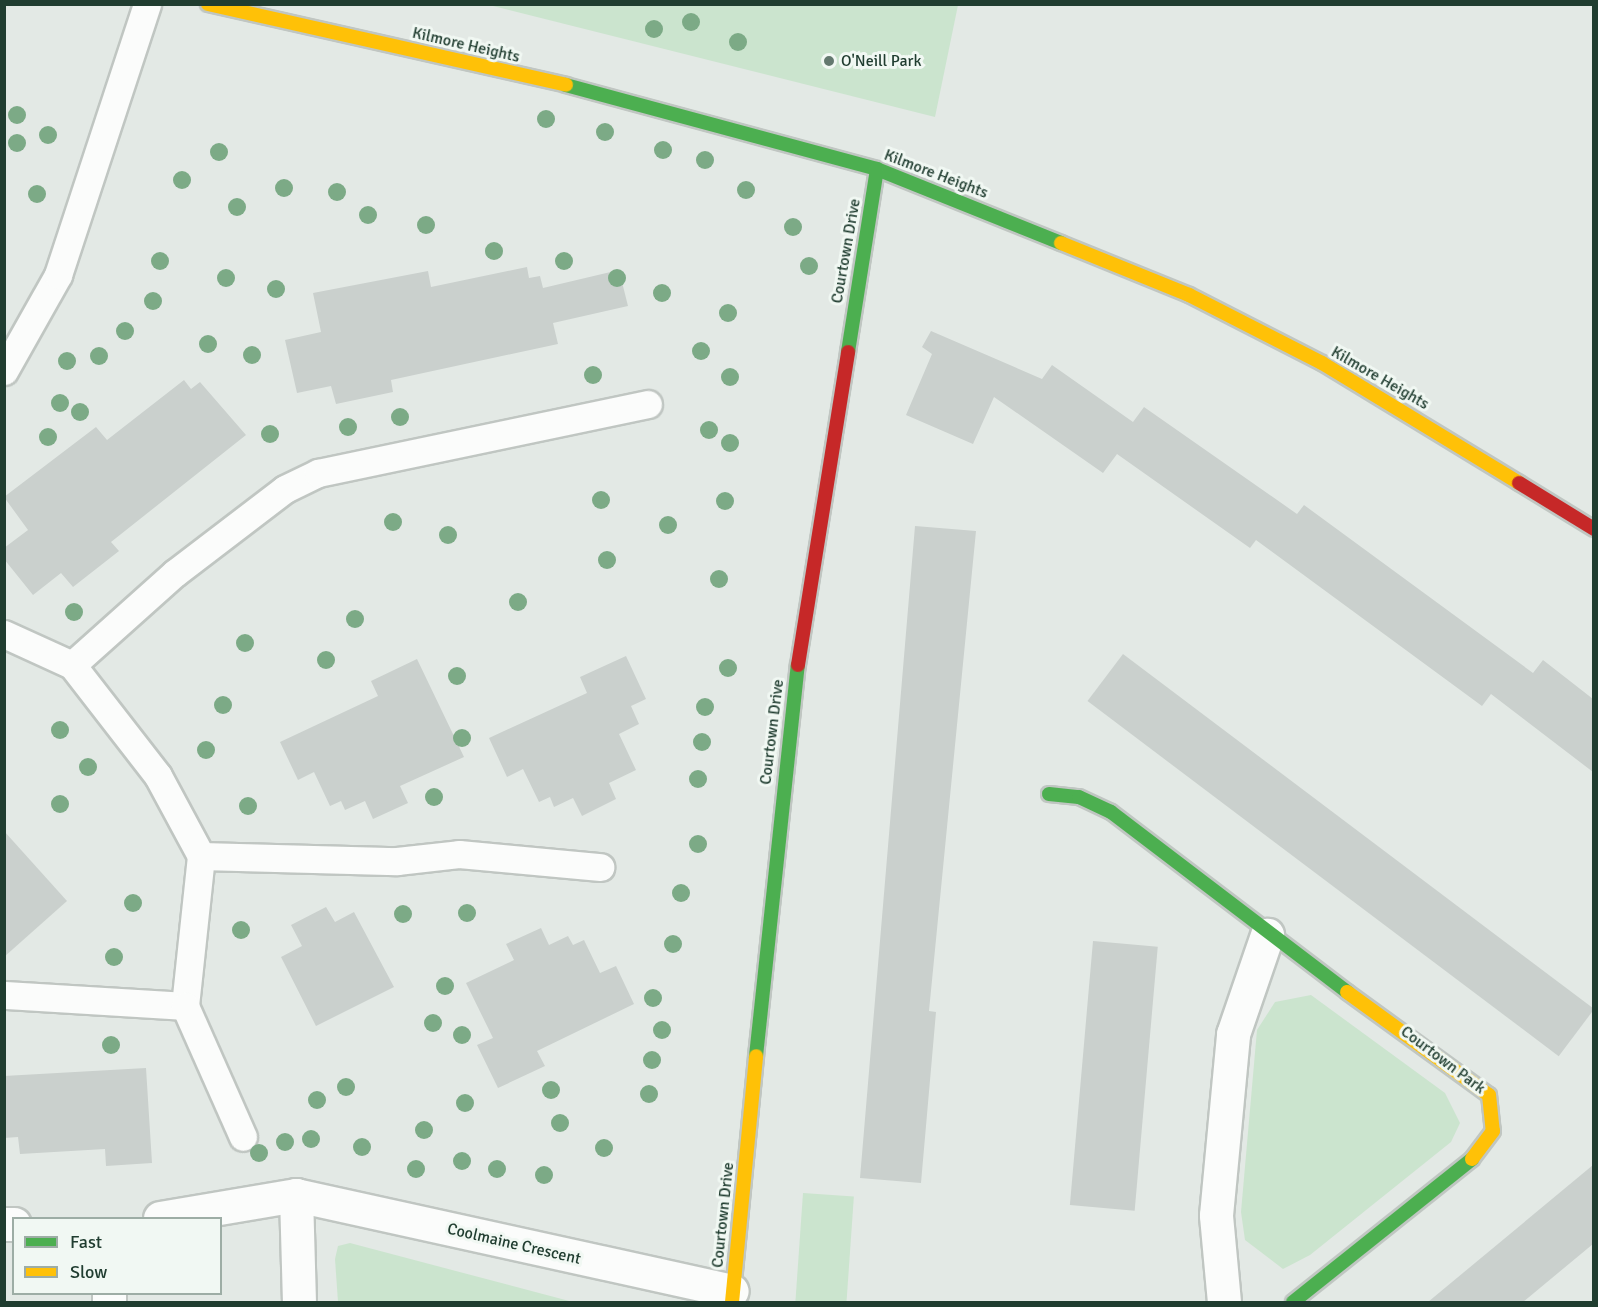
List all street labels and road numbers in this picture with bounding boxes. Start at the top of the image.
street label: Kilmore Heights [410,23,522,67]
street label: Kilmore Heights [881,145,991,203]
street label: Courtown Drive [827,197,865,305]
street label: Kilmore Heights [1328,342,1432,414]
street label: Courtown Drive [756,678,788,786]
street label: Courtown Park [1397,1022,1489,1098]
street label: Courtown Drive [708,1161,738,1269]
street label: Coolmaine Crescent [445,1219,583,1269]

